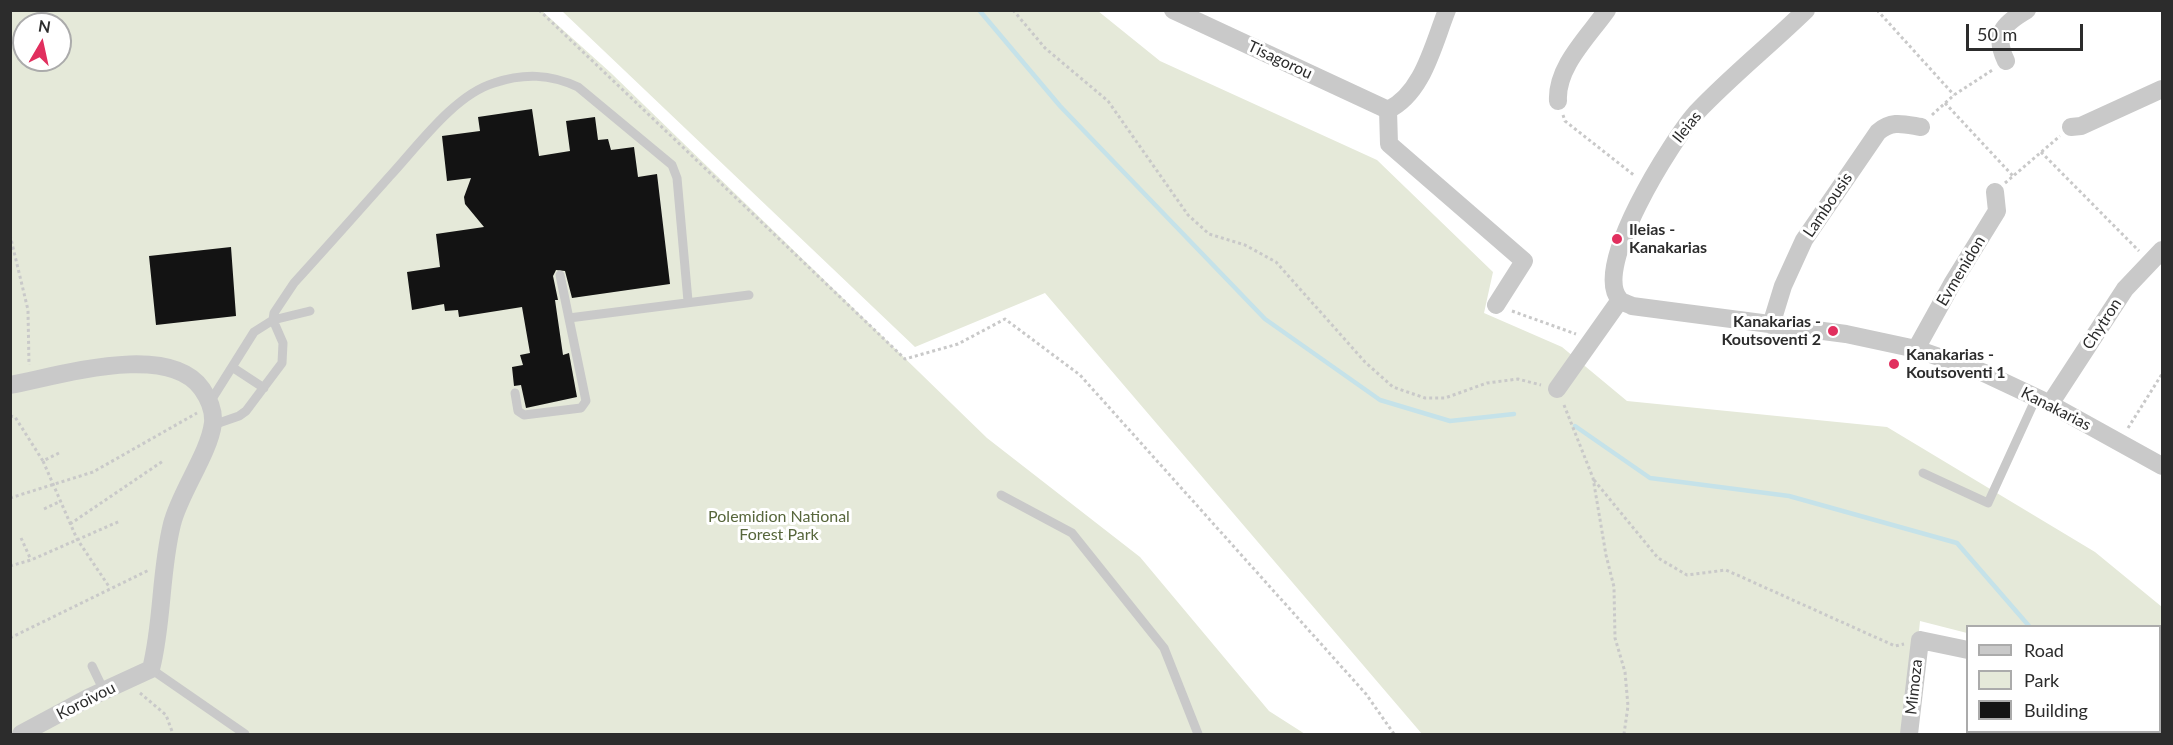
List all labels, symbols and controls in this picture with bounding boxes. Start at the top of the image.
north arrow [12,12,72,72]
scale bar [1969,12,2086,50]
text: N [37,15,52,36]
text: 50 m [1977,23,2017,45]
street label: Tisagorou [1245,37,1315,83]
street label: Ileias [1668,107,1706,147]
street label: Lambousis [1799,169,1857,241]
place label: Ileias - Kanakarias [1629,220,1707,258]
marker: Ileias - Kanakarias [1610,232,1624,246]
street label: Evmenidon [1933,232,1989,310]
street label: Chytron [2078,295,2126,353]
place label: Kanakarias - Koutsoventi 2 [1721,312,1821,350]
marker: Kanakarias - Koutsoventi 2 [1826,324,1840,338]
place label: Kanakarias - Koutsoventi 1 [1906,345,2006,383]
marker: Kanakarias - Koutsoventi 1 [1887,357,1901,371]
street label: Kanakarias [2018,383,2094,435]
park label: Polemidion National Forest Park [708,507,850,545]
legend [1966,625,2161,733]
text: Road [2024,639,2064,661]
street label: Mimoza [1902,658,1926,716]
text: Park [2024,669,2059,691]
street label: Koroivou [53,678,119,724]
text: Building [2024,699,2088,721]

